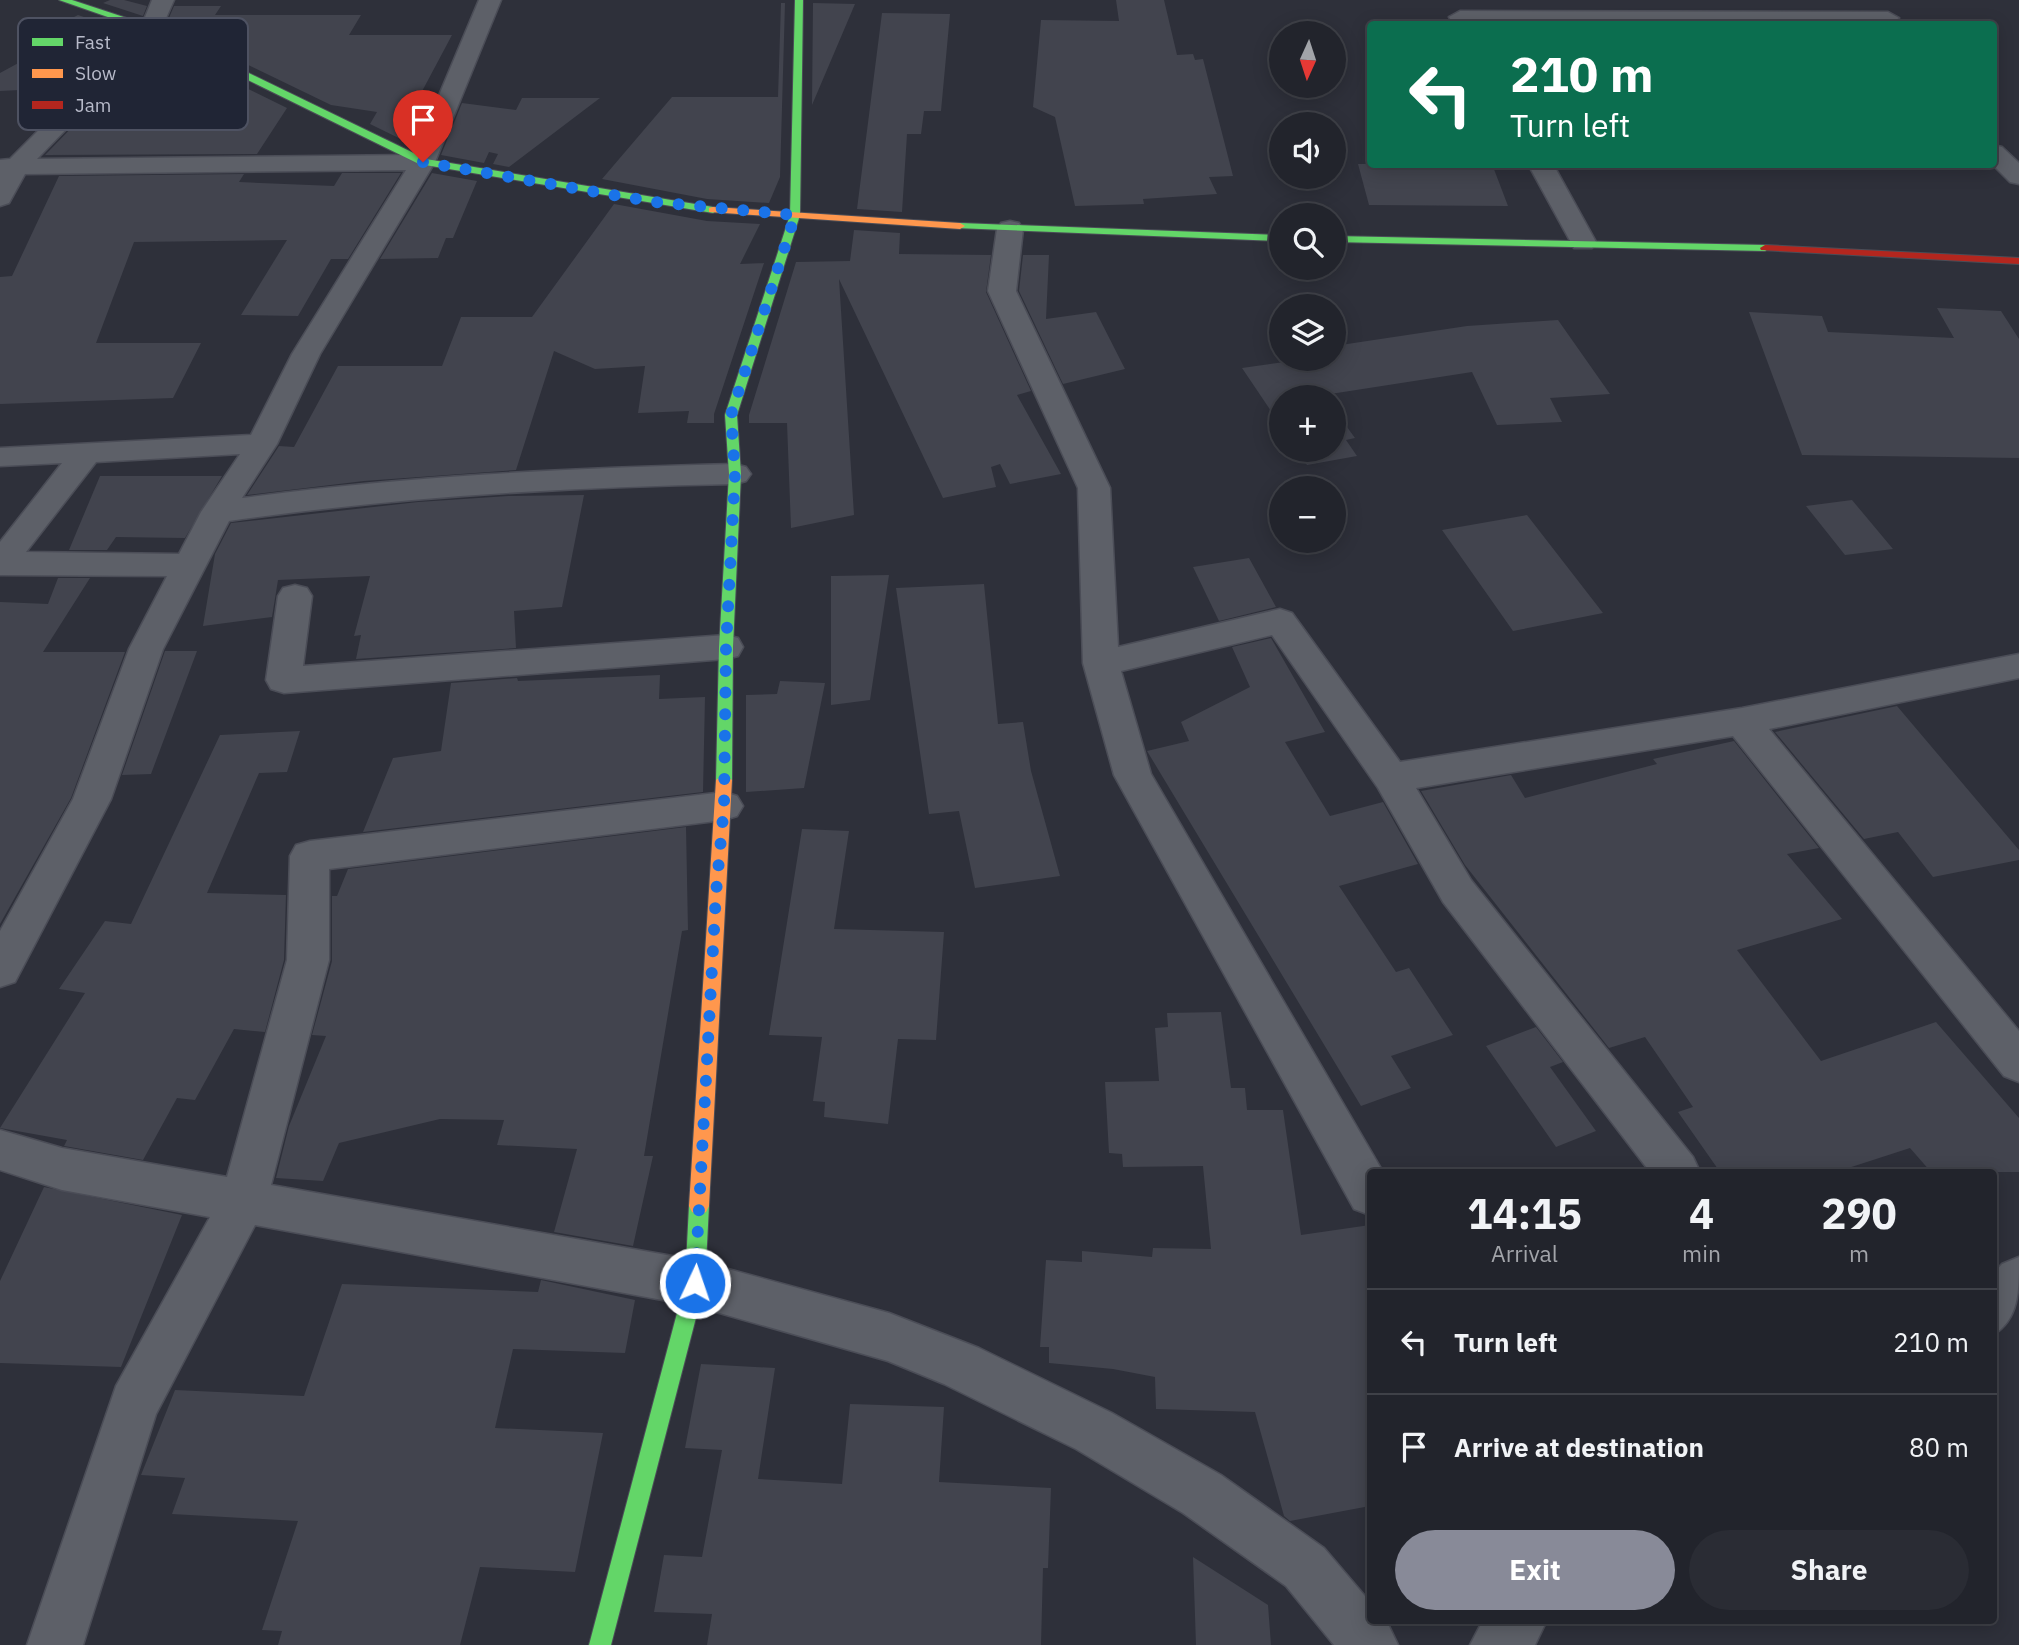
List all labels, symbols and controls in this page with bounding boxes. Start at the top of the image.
legend [18,18,248,130]
north arrow [1269,21,1346,98]
map controls [1269,21,1346,553]
text: Fast [75,30,111,54]
text: 210 m [1510,42,1654,105]
icon: left [1395,49,1486,140]
text: Slow [75,61,116,85]
pin [393,90,453,162]
text: Jam [75,93,111,117]
icon: arrive [404,101,442,139]
text: Turn left [1510,104,1630,146]
button: sound [1269,112,1346,189]
button: search [1269,203,1346,280]
button: layers [1269,294,1346,371]
button: + [1269,385,1346,462]
button: − [1269,476,1346,553]
text: 14:15 [1467,1186,1582,1241]
text: 4 [1689,1186,1714,1241]
text: 290 [1821,1186,1897,1241]
text: Arrival [1491,1238,1558,1268]
text: min [1682,1238,1721,1268]
text: m [1849,1238,1869,1268]
position arrow [658,1246,732,1320]
icon: left [1395,1323,1433,1361]
text: Turn left [1454,1325,1557,1359]
text: 210 m [1893,1325,1969,1359]
icon: arrive [1395,1428,1433,1466]
text: Arrive at destination [1454,1430,1704,1464]
text: 80 m [1909,1430,1969,1464]
button: Exit [1395,1530,1675,1610]
button: Share [1689,1530,1969,1610]

